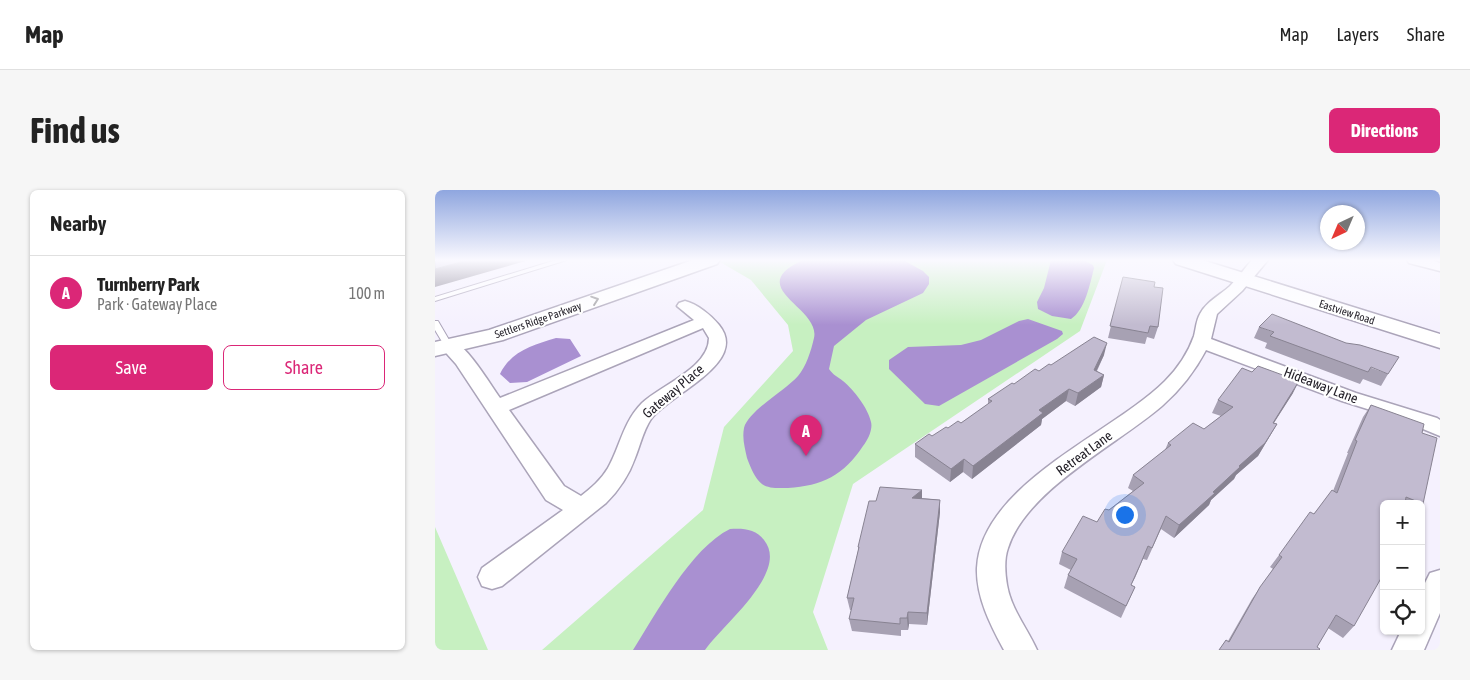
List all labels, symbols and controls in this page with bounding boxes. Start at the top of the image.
text: Map [25,21,64,48]
text: Map [1279,24,1308,45]
text: Layers [1336,24,1379,45]
text: Share [1407,24,1445,45]
button: Directions [1329,108,1440,153]
text: Find us [30,110,120,150]
north arrow [1320,205,1365,250]
text: Nearby [50,211,106,235]
text: Turnberry Park [97,273,199,295]
text: A [62,284,70,302]
text: 100 m [349,284,385,302]
text: Park · Gateway Place [97,295,217,313]
one-way arrow [591,296,599,306]
street label: Eastview Road [1318,297,1376,327]
street label: Settlers Ridge Parkway [493,299,583,341]
button: Save [50,345,213,390]
button: Share [223,345,385,390]
street label: Gateway Place [639,361,707,421]
street label: Hideaway Lane [1282,363,1360,407]
pin: A [790,415,822,456]
street label: Retreat Lane [1053,427,1115,479]
map controls [1380,500,1425,635]
button: + [1380,500,1425,545]
your location [1112,502,1138,528]
button: − [1380,545,1425,590]
button: locate [1380,590,1425,635]

